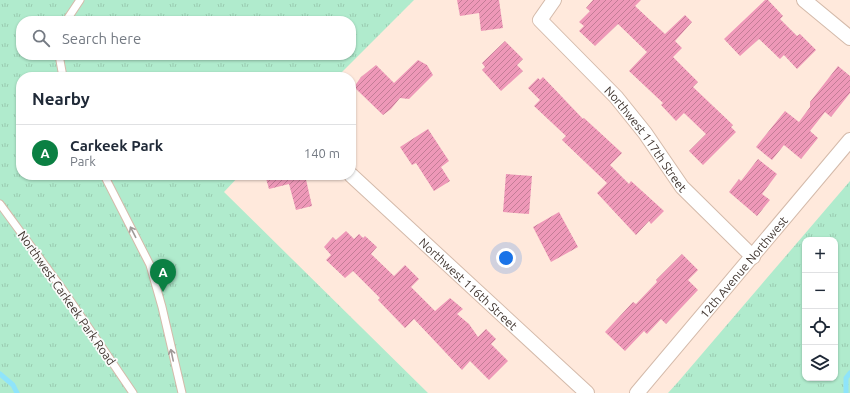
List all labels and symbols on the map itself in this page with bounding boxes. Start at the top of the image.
street label: Northwest 117th Street [602,83,690,195]
street label: 12th Avenue Northwest [697,213,790,320]
one-way arrow [129,226,136,238]
street label: Northwest Carkeek Park Road [16,229,118,367]
street label: Northwest 116th Street [417,235,520,332]
your location [496,248,516,268]
pin: A [150,259,176,292]
one-way arrow [168,349,176,362]

